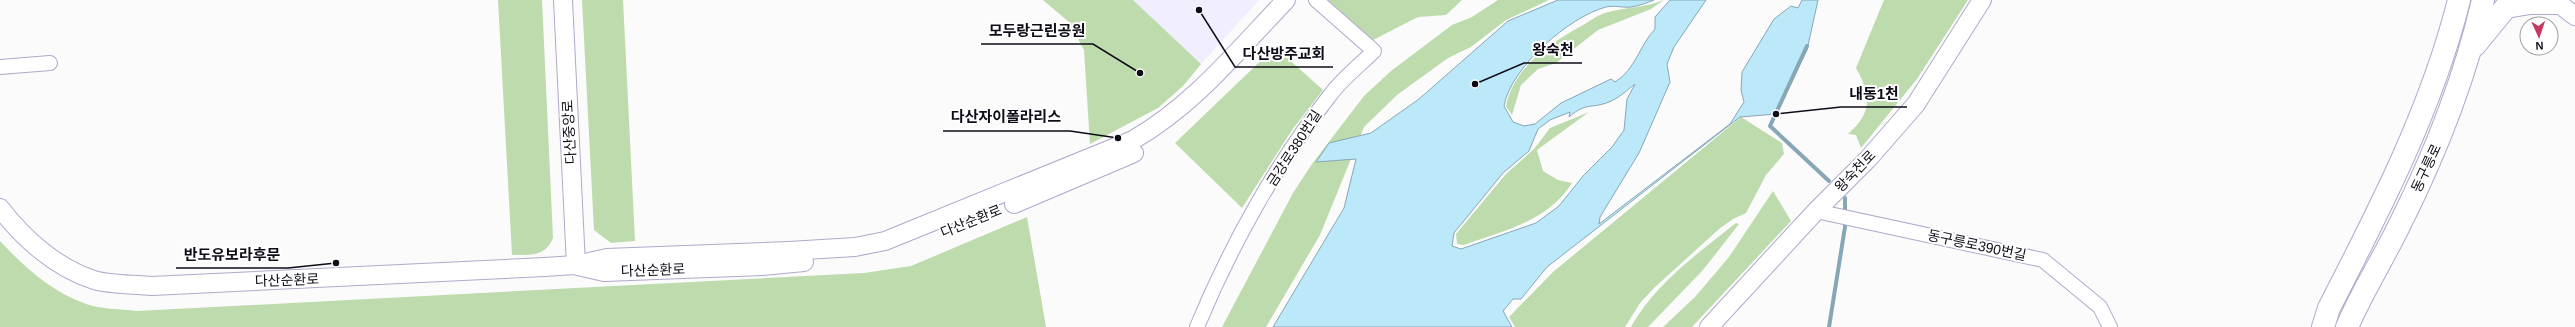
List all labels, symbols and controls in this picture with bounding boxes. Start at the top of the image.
north arrow [2519,16,2559,56]
callout: 모두랑근린공원 [981,17,1093,44]
text: 모두랑근린공원 [989,22,1085,39]
callout: 왕숙천 [1524,36,1582,63]
callout: 다산방주교회 [1235,40,1333,67]
text: N [2535,40,2544,52]
text: 왕숙천 [1532,41,1574,58]
text: 다산방주교회 [1243,45,1325,62]
callout: 내동1천 [1841,80,1907,107]
text: 내동1천 [1849,85,1899,102]
street label: 다산중앙로 [559,99,579,165]
callout: 다산자이폴라리스 [943,104,1070,131]
street label: 금강로380번길 [1263,107,1325,189]
text: 다산자이폴라리스 [951,108,1061,125]
street label: 동구릉로 [2408,141,2444,195]
street label: 왕숙천로 [1831,147,1879,195]
street label: 다산순환로 [938,201,1004,240]
street label: 동구릉로390번길 [1926,227,2028,263]
callout: 반도유보라후문 [176,241,288,268]
text: 반도유보라후문 [184,246,280,263]
street label: 다산순환로 [621,261,686,279]
street label: 다산순환로 [255,271,320,289]

